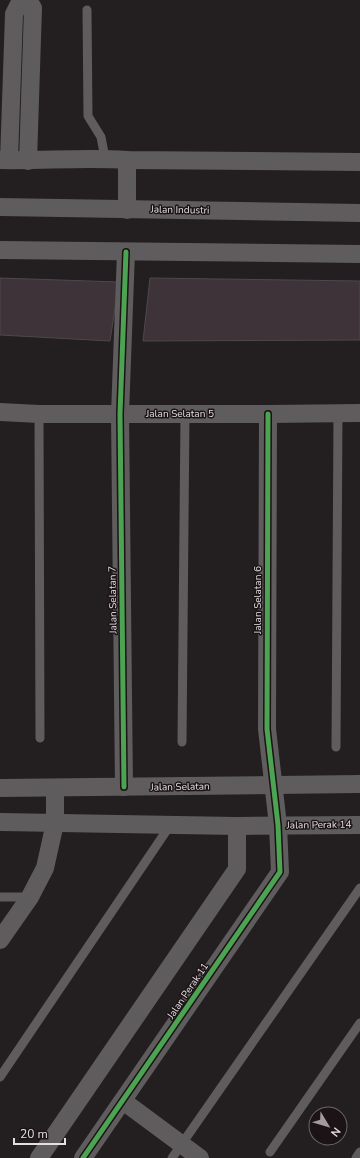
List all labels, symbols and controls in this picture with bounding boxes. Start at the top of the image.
street label: Jalan Industri [149,202,210,218]
street label: Jalan Selatan 5 [145,407,214,421]
street label: Jalan Selatan 7 [105,566,121,635]
street label: Jalan Selatan 6 [251,566,265,635]
street label: Jalan Selatan [149,779,210,795]
street label: Jalan Perak 14 [285,817,352,833]
street label: Jalan Perak 11 [163,960,212,1023]
north arrow [308,1106,348,1146]
scale bar [14,1120,65,1146]
text: N [327,1124,344,1140]
text: 20 m [20,1126,48,1142]

